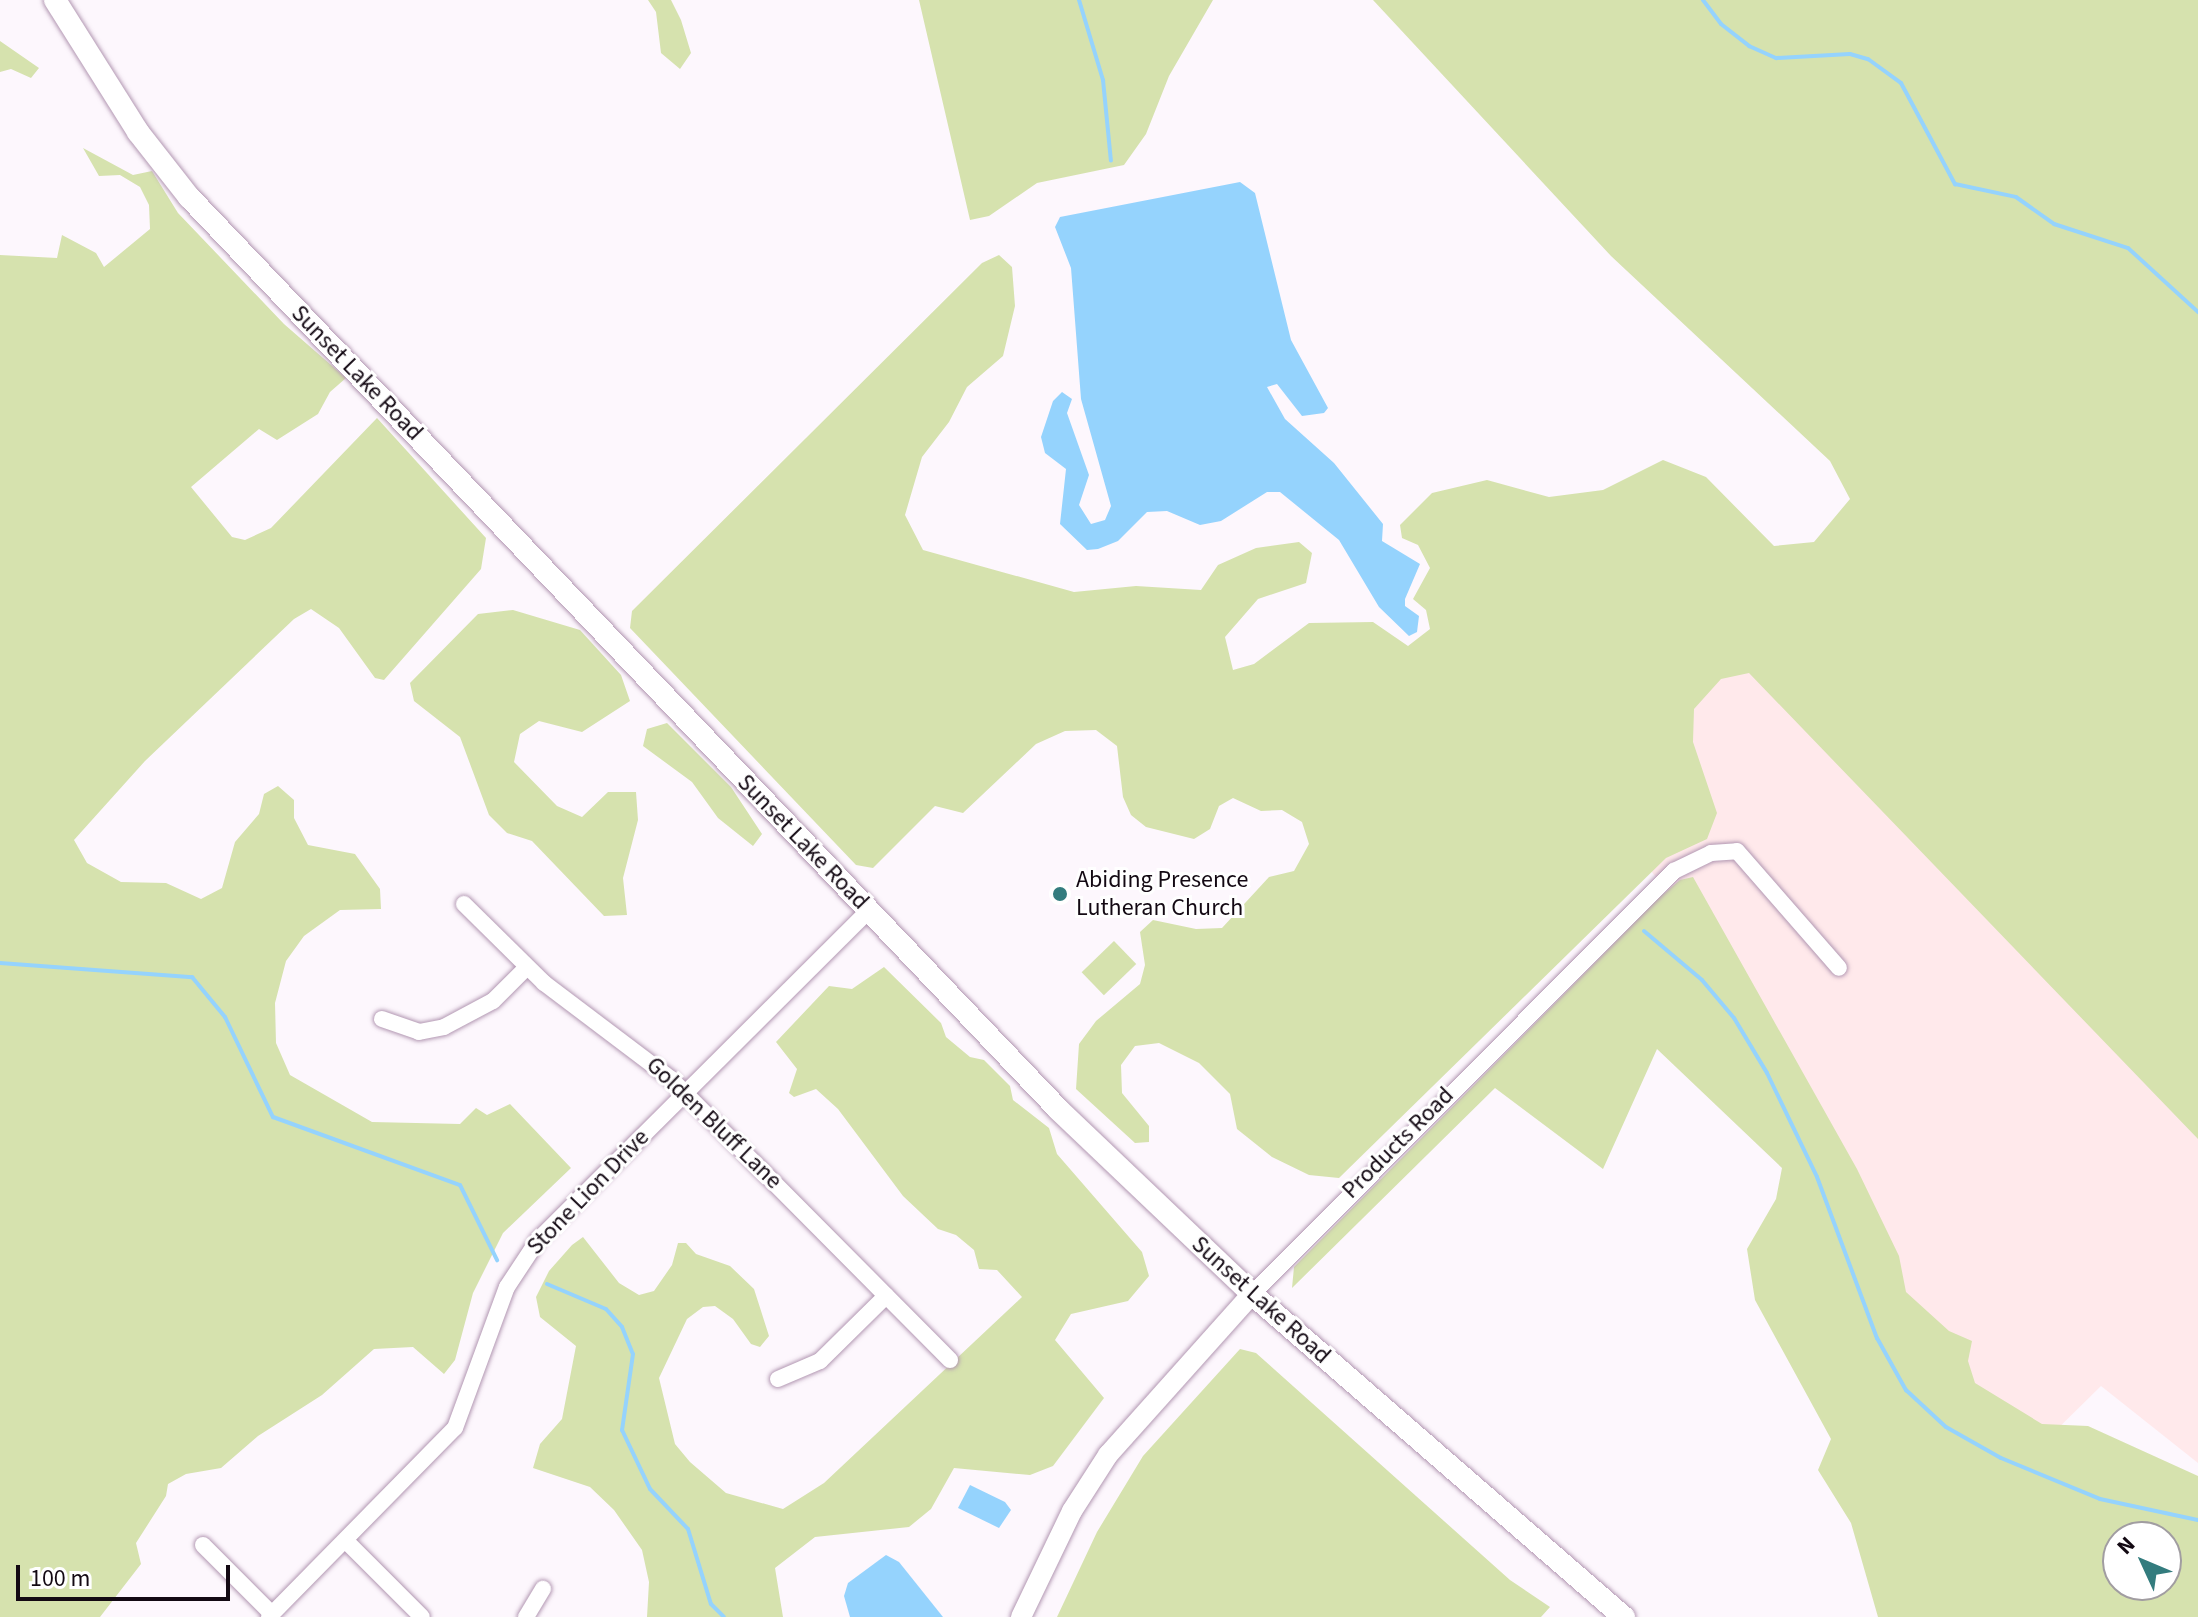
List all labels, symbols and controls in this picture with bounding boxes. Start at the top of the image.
street label: Sunset Lake Road [285,299,429,447]
street label: Sunset Lake Road [731,768,875,916]
place label: Abiding Presence Lutheran Church [1076,866,1248,922]
marker: Abiding Presence Lutheran Church [1051,885,1069,903]
street label: Golden Bluff Lane [640,1051,788,1195]
street label: Products Road [1336,1081,1460,1205]
street label: Stone Lion Drive [521,1123,655,1261]
street label: Sunset Lake Road [1186,1230,1336,1370]
north arrow [2102,1521,2182,1601]
text: N [2110,1529,2143,1562]
scale bar [20,1549,234,1599]
text: 100 m [30,1561,90,1596]

